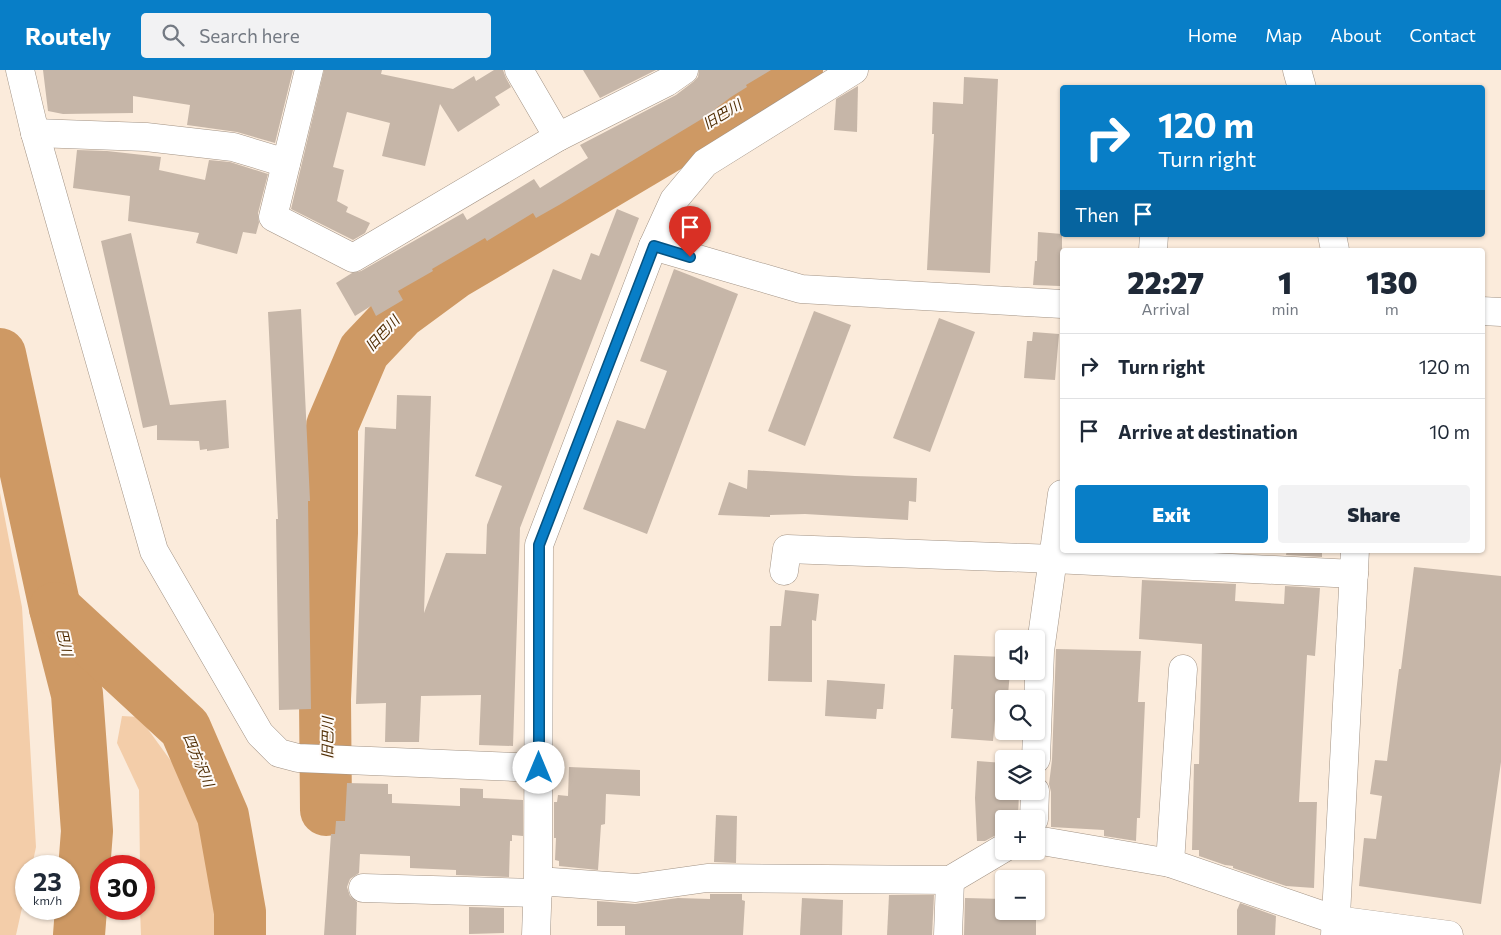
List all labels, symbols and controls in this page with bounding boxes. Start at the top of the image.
search box [141,13,491,58]
text: Routely [25,21,111,50]
icon: search [159,21,187,49]
text: Search here [199,24,300,47]
text: Home [1188,24,1237,46]
text: Map [1265,24,1302,46]
text: About [1330,24,1382,46]
text: Contact [1410,24,1476,46]
water label: 旧巴川 [700,95,746,132]
text: 120 m [1158,102,1254,145]
icon: right [1075,105,1140,170]
text: Turn right [1158,145,1256,172]
icon: arrive [1129,200,1157,228]
text: Then [1075,203,1119,226]
pin [669,206,711,257]
icon: arrive [676,213,704,241]
text: 22:27 [1127,263,1204,300]
text: 1 [1278,263,1292,300]
text: 130 [1366,263,1418,300]
text: Arrival [1142,299,1190,318]
text: min [1271,299,1299,318]
text: m [1385,299,1399,318]
water label: 旧巴川 [361,310,404,354]
icon: right [1075,352,1103,380]
text: Turn right [1118,355,1205,378]
text: 120 m [1419,355,1470,378]
icon: arrive [1075,417,1103,445]
text: Arrive at destination [1118,420,1298,443]
text: 10 m [1429,420,1470,443]
button: Exit [1075,485,1268,543]
button: Share [1278,485,1470,543]
water label: 巴川 [54,626,77,660]
map controls [995,630,1045,920]
button: sound [995,630,1045,680]
button: search [995,690,1045,740]
water label: 旧巴川 [318,715,336,759]
water label: 四方沢川 [180,731,219,791]
position arrow [512,741,564,793]
button: layers [995,750,1045,800]
button: + [995,810,1045,860]
speed limit sign: 30 [90,855,155,920]
text: 23 [33,866,62,896]
button: − [995,870,1045,920]
text: km/h [33,893,62,907]

